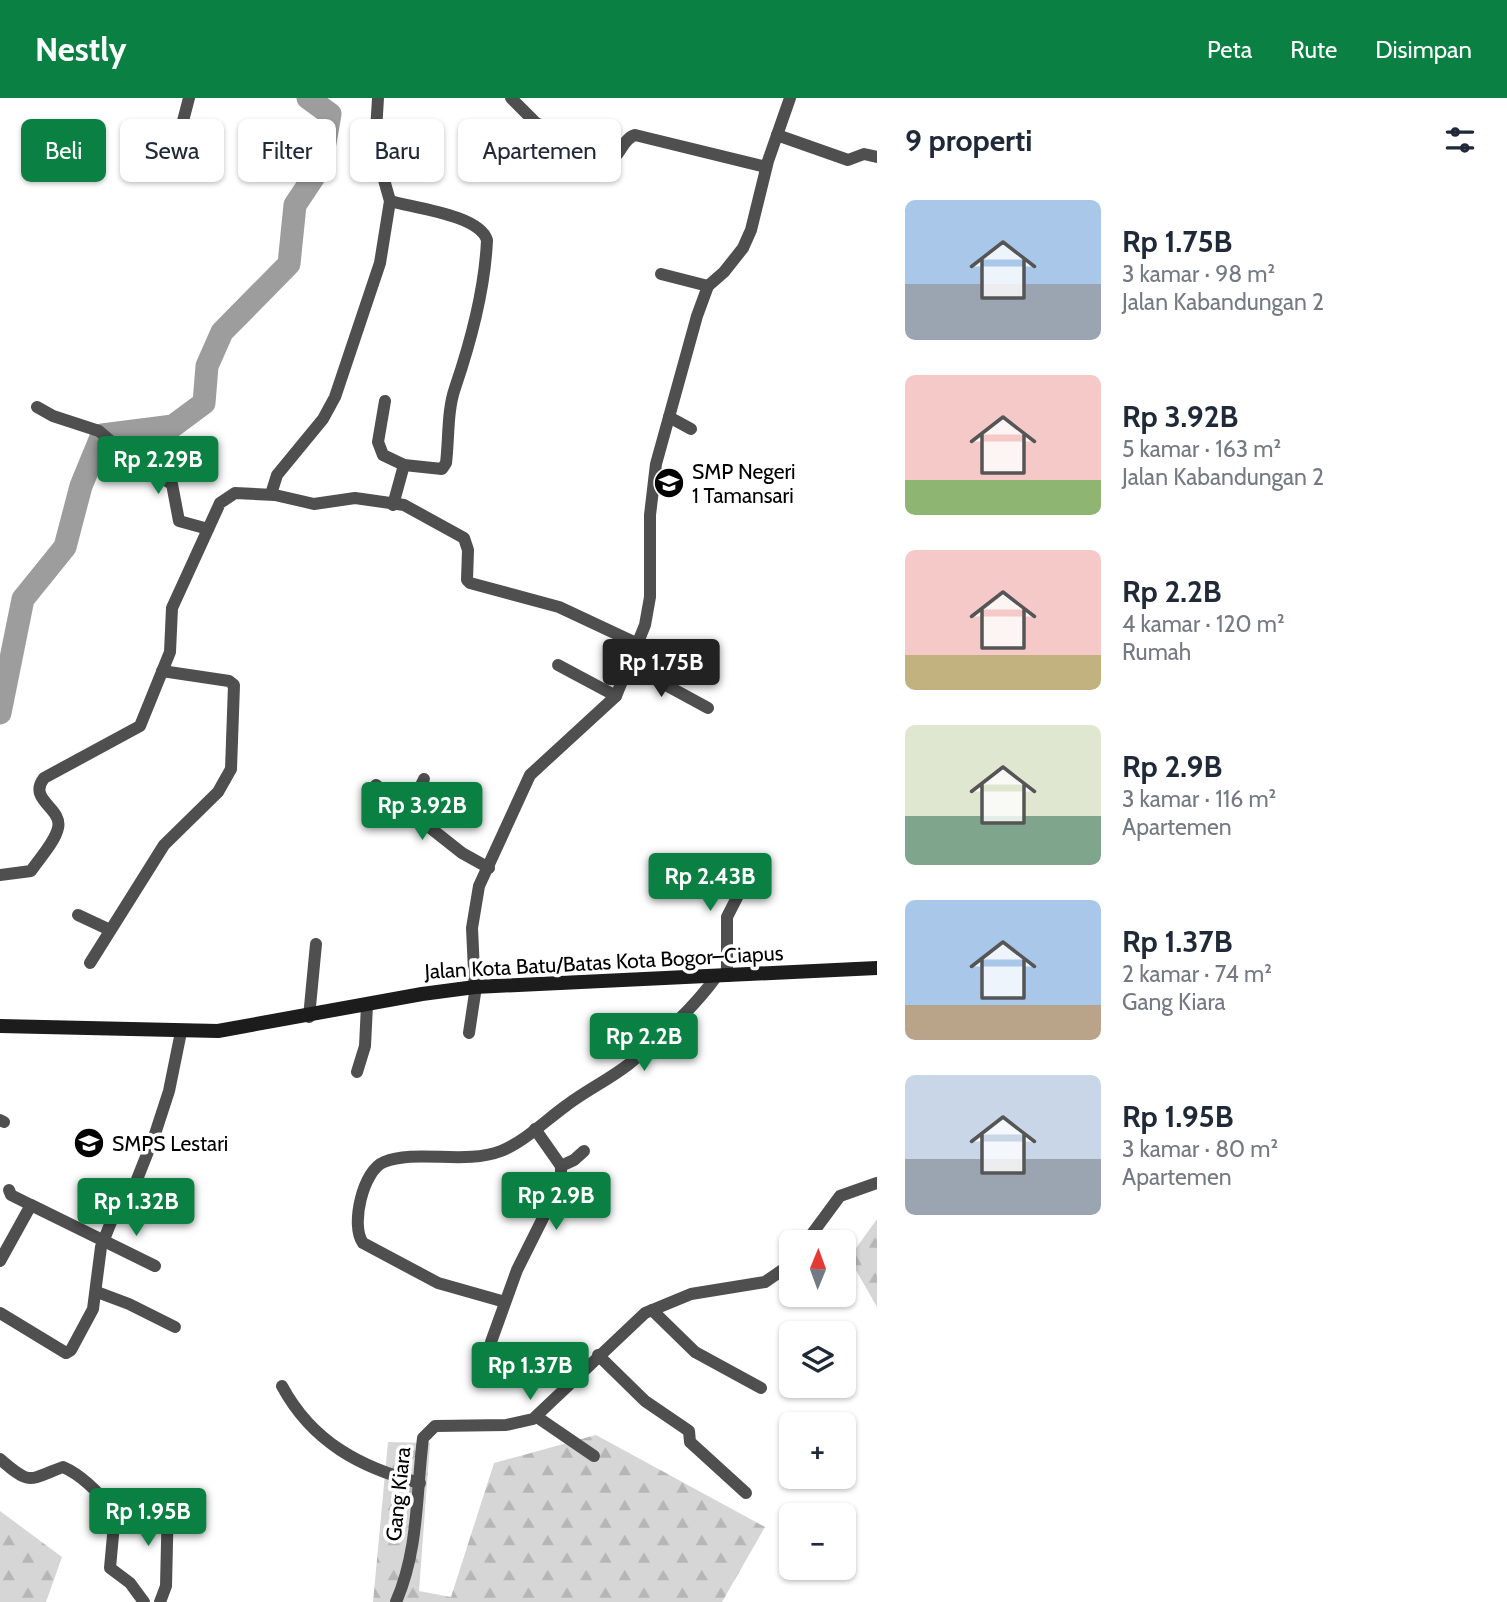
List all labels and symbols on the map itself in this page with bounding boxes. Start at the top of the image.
pin: Rp 2.29B [86,436,230,496]
place label: SMP Negeri 1 Tamansari [692,459,796,508]
school or university icon: SMP Negeri 1 Tamansari [652,466,686,500]
pin: Rp 1.75B [589,640,733,699]
pin: Rp 3.92B [350,782,494,842]
pin: Rp 2.43B [638,854,782,913]
street label: Jalan Kota Batu/Batas Kota Bogor–Ciapus [423,940,784,984]
pin: Rp 2.2B [579,1014,709,1073]
school or university icon: SMPS Lestari [72,1126,106,1160]
place label: SMPS Lestari [112,1131,228,1156]
pin: Rp 2.9B [491,1172,621,1232]
pin: Rp 1.32B [64,1178,208,1238]
north arrow [779,1230,856,1307]
pin: Rp 1.37B [458,1342,602,1402]
street label: Gang Kiara [381,1446,415,1542]
pin: Rp 1.95B [76,1488,220,1548]

